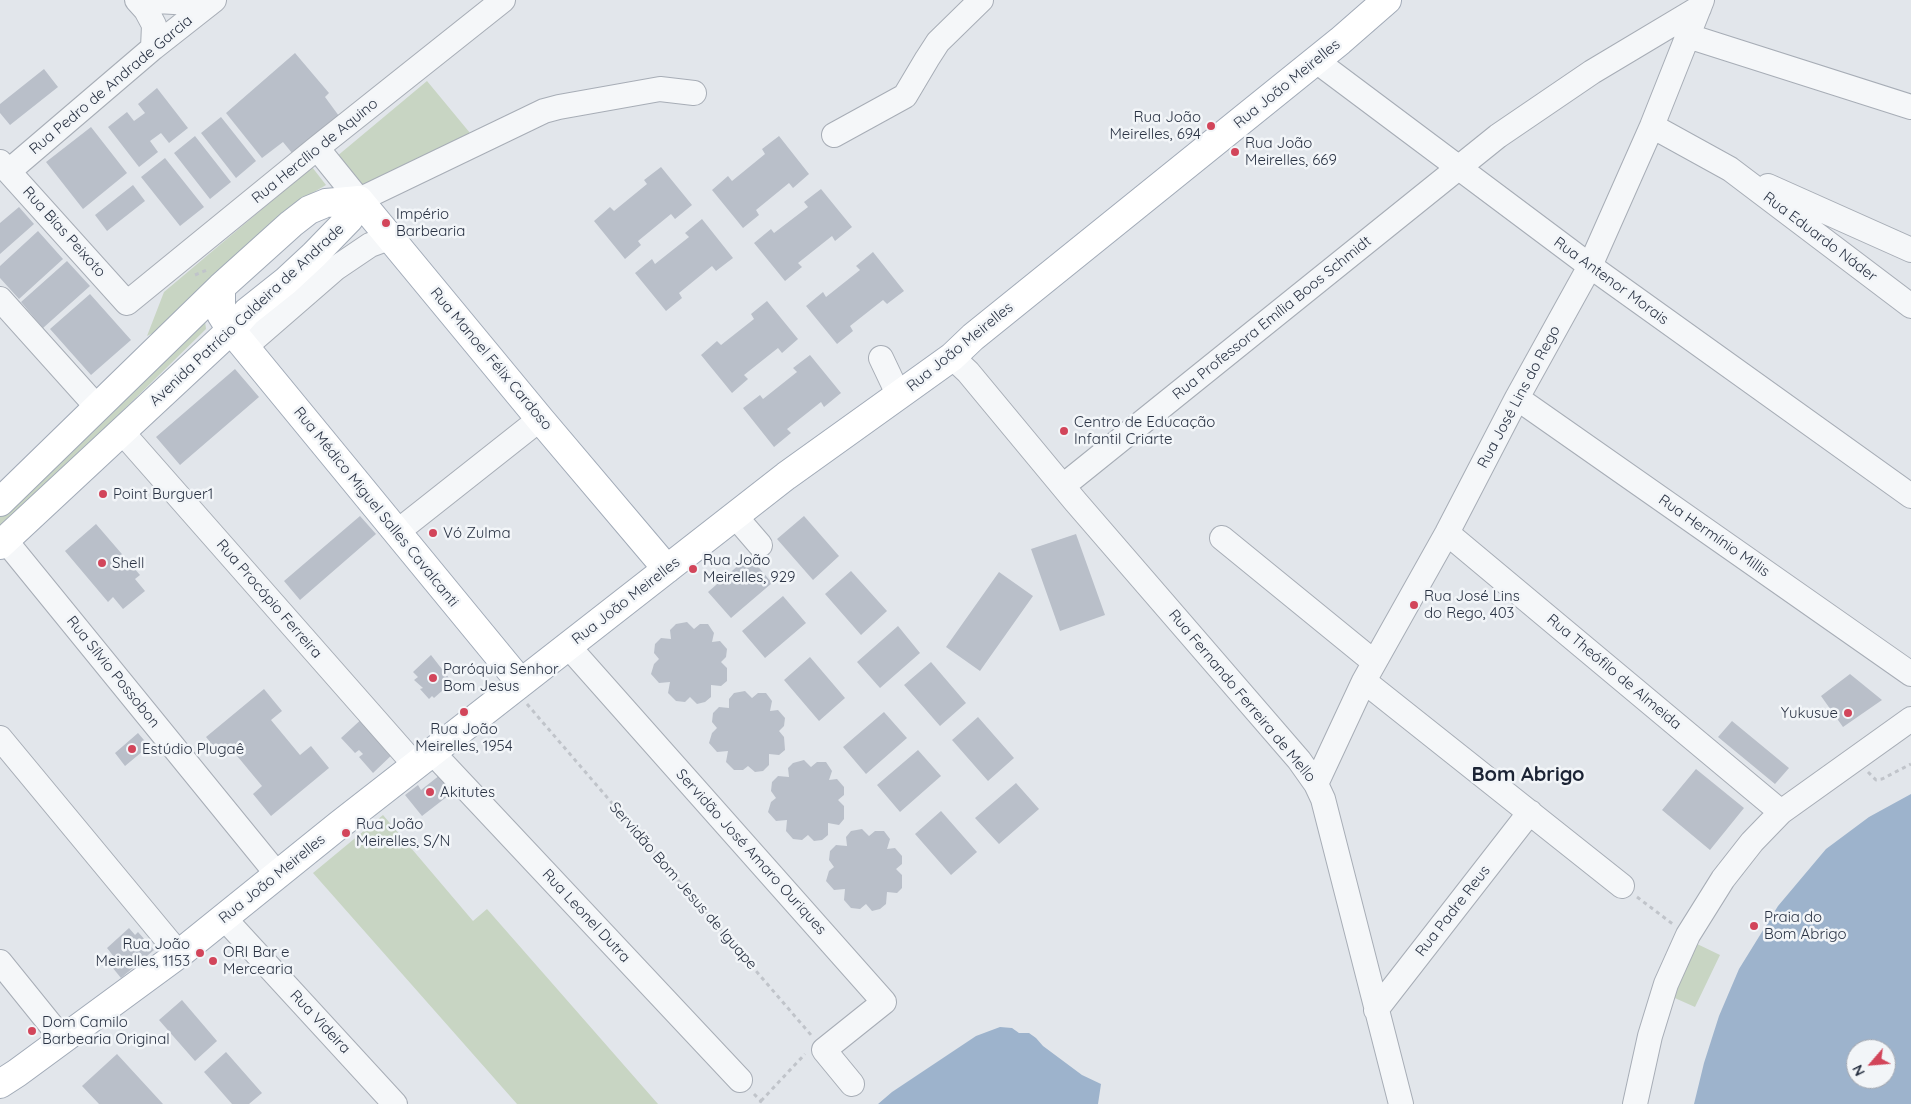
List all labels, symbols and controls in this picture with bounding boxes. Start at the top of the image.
street label: Rua Pedro de Andrade Garcia [26,11,196,159]
street label: Rua João Meirelles [1230,36,1344,132]
street label: Rua Hercílio de Aquino [248,95,382,207]
place label: Rua João Meirelles, 694 [1109,108,1201,143]
marker: Rua João Meirelles, 694 [1205,120,1217,132]
place label: Rua João Meirelles, 669 [1245,134,1337,169]
marker: Rua João Meirelles, 669 [1229,146,1241,158]
street label: Rua Bias Peixoto [19,183,109,281]
street label: Rua Eduardo Náder [1759,188,1881,286]
place label: Império Barbearia [396,205,465,240]
marker: Império Barbearia [380,217,392,229]
street label: Avenida Patrício Caldeira de Andrade [146,220,348,410]
street label: Rua Professora Emília Boos Schmidt [1169,232,1375,404]
street label: Rua Antenor Morais [1550,233,1672,329]
street label: Rua Manoel Félix Cardoso [426,284,556,434]
street label: Rua João Meirelles [903,299,1017,395]
street label: Rua José Lins do Rego [1474,323,1564,471]
street label: Rua Médico Miguel Salles Cavalcanti [290,403,462,611]
place label: Centro de Educação Infantil Criarte [1074,413,1215,448]
marker: Centro de Educação Infantil Criarte [1058,425,1070,437]
place label: Point Burguer1 [113,485,213,503]
marker: Point Burguer1 [97,488,109,500]
street label: Rua Hermínio Millis [1655,491,1773,581]
place label: Vó Zulma [443,524,510,542]
marker: Vó Zulma [427,527,439,539]
street label: Rua Procópio Ferreira [212,536,326,662]
place label: Rua João Meirelles, 929 [703,551,795,586]
street label: Rua João Meirelles [569,553,683,649]
place label: Shell [112,554,144,572]
marker: Shell [96,557,108,569]
marker: Rua João Meirelles, 929 [687,563,699,575]
place label: Rua José Lins do Rego, 403 [1424,587,1520,622]
marker: Rua José Lins do Rego, 403 [1408,599,1420,611]
street label: Rua Fernando Ferreira de Mello [1165,606,1319,786]
street label: Rua Theófilo de Almeida [1543,610,1685,734]
street label: Rua Sílvio Possobon [62,613,164,731]
place label: Paróquia Senhor Bom Jesus [443,660,559,695]
marker: Paróquia Senhor Bom Jesus [427,672,439,684]
place label: Yukusue [1781,704,1838,722]
marker: Rua João Meirelles, 1954 [458,706,470,718]
marker: Yukusue [1842,707,1854,719]
place label: Rua João Meirelles, 1954 [415,720,513,755]
place label: Estúdio Plugaê [142,740,244,758]
marker: Estúdio Plugaê [126,743,138,755]
district label: Bom Abrigo [1471,763,1585,787]
street label: Servidão José Amaro Ouriques [672,766,830,938]
place label: Akitutes [440,783,495,801]
marker: Akitutes [424,786,436,798]
street label: Servidão Bom Jesus de Iguape [605,799,761,973]
place label: Rua João Meirelles, S/N [356,815,450,850]
marker: Rua João Meirelles, S/N [340,827,352,839]
street label: Rua João Meirelles [215,831,329,927]
street label: Rua Padre Reus [1412,862,1494,960]
street label: Rua Leonel Dutra [538,866,634,966]
place label: Praia do Bom Abrigo [1764,908,1846,943]
marker: Praia do Bom Abrigo [1748,920,1760,932]
place label: Rua João Meirelles, 1153 [96,935,190,970]
place label: ORI Bar e Mercearia [223,943,293,978]
marker: Rua João Meirelles, 1153 [194,947,206,959]
marker: ORI Bar e Mercearia [207,955,219,967]
street label: Rua Videira [286,987,354,1057]
place label: Dom Camilo Barbearia Original [42,1013,170,1048]
marker: Dom Camilo Barbearia Original [26,1025,38,1037]
north arrow [1846,1039,1896,1089]
text: N [1848,1062,1869,1079]

